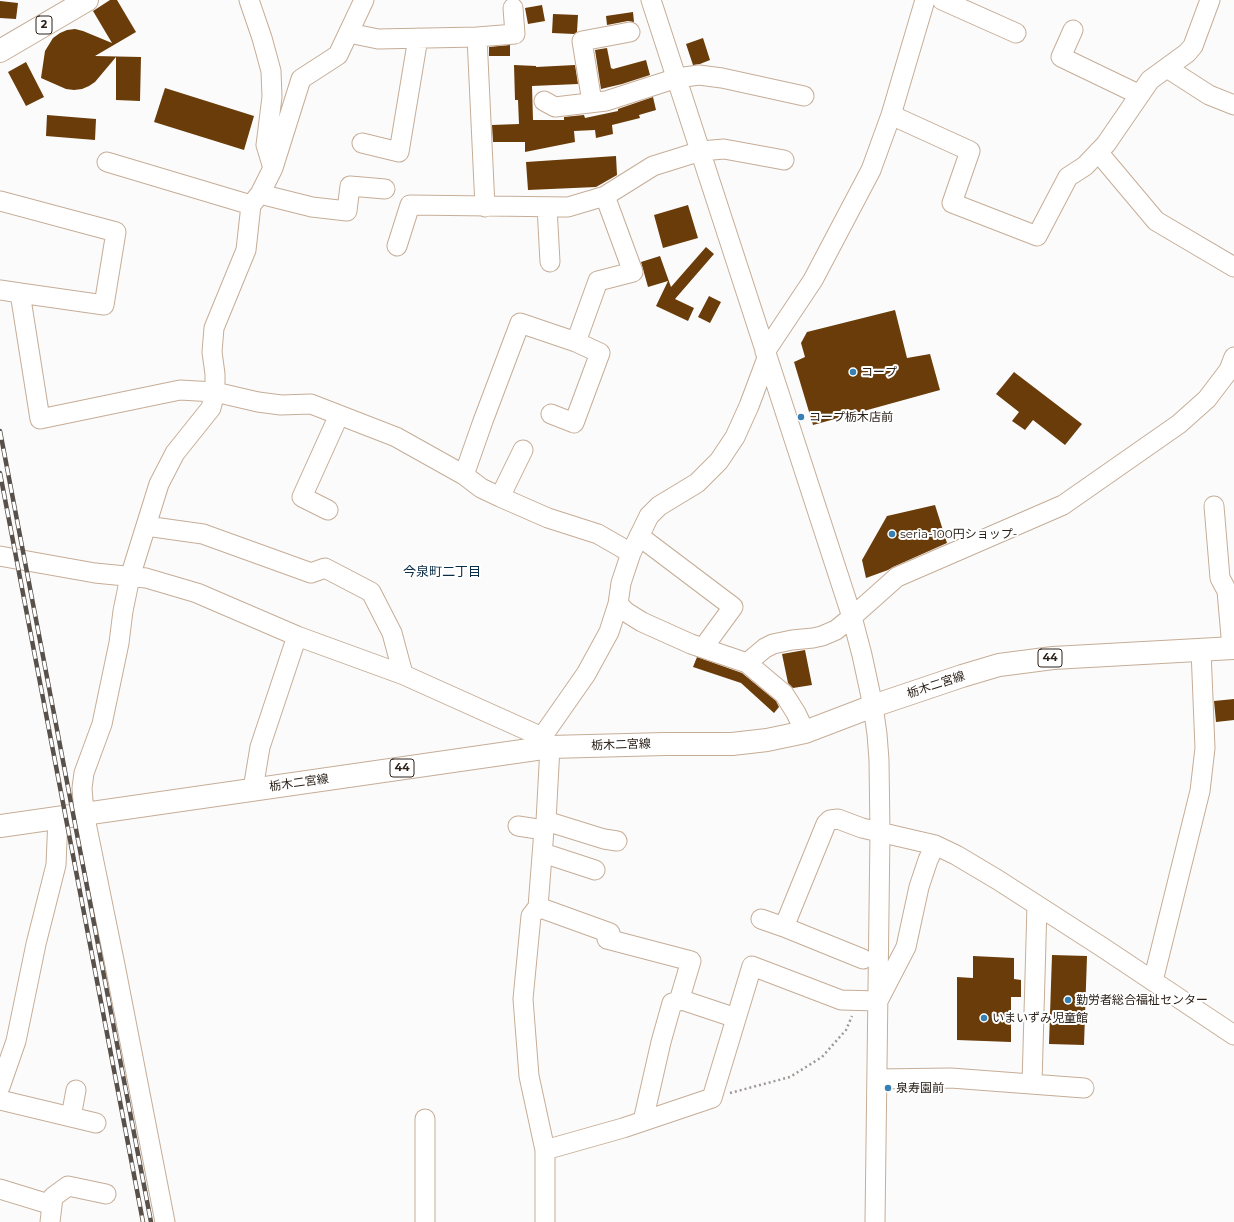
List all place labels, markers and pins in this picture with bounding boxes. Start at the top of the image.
place label: コープ [861,365,897,379]
marker: コープ [848,367,858,377]
place label: コープ栃木店前 [809,410,893,424]
marker: コープ栃木店前 [796,412,806,422]
place label: seria-100円ショップ- [900,527,1017,541]
marker: seria-100円ショップ- [887,529,897,539]
place label: 勤労者総合福祉センター [1076,993,1208,1007]
marker: 勤労者総合福祉センター [1063,995,1073,1005]
place label: いまいずみ児童館 [992,1011,1088,1025]
marker: いまいずみ児童館 [979,1013,989,1023]
place label: 泉寿園前 [896,1081,944,1095]
marker: 泉寿園前 [883,1083,893,1093]

